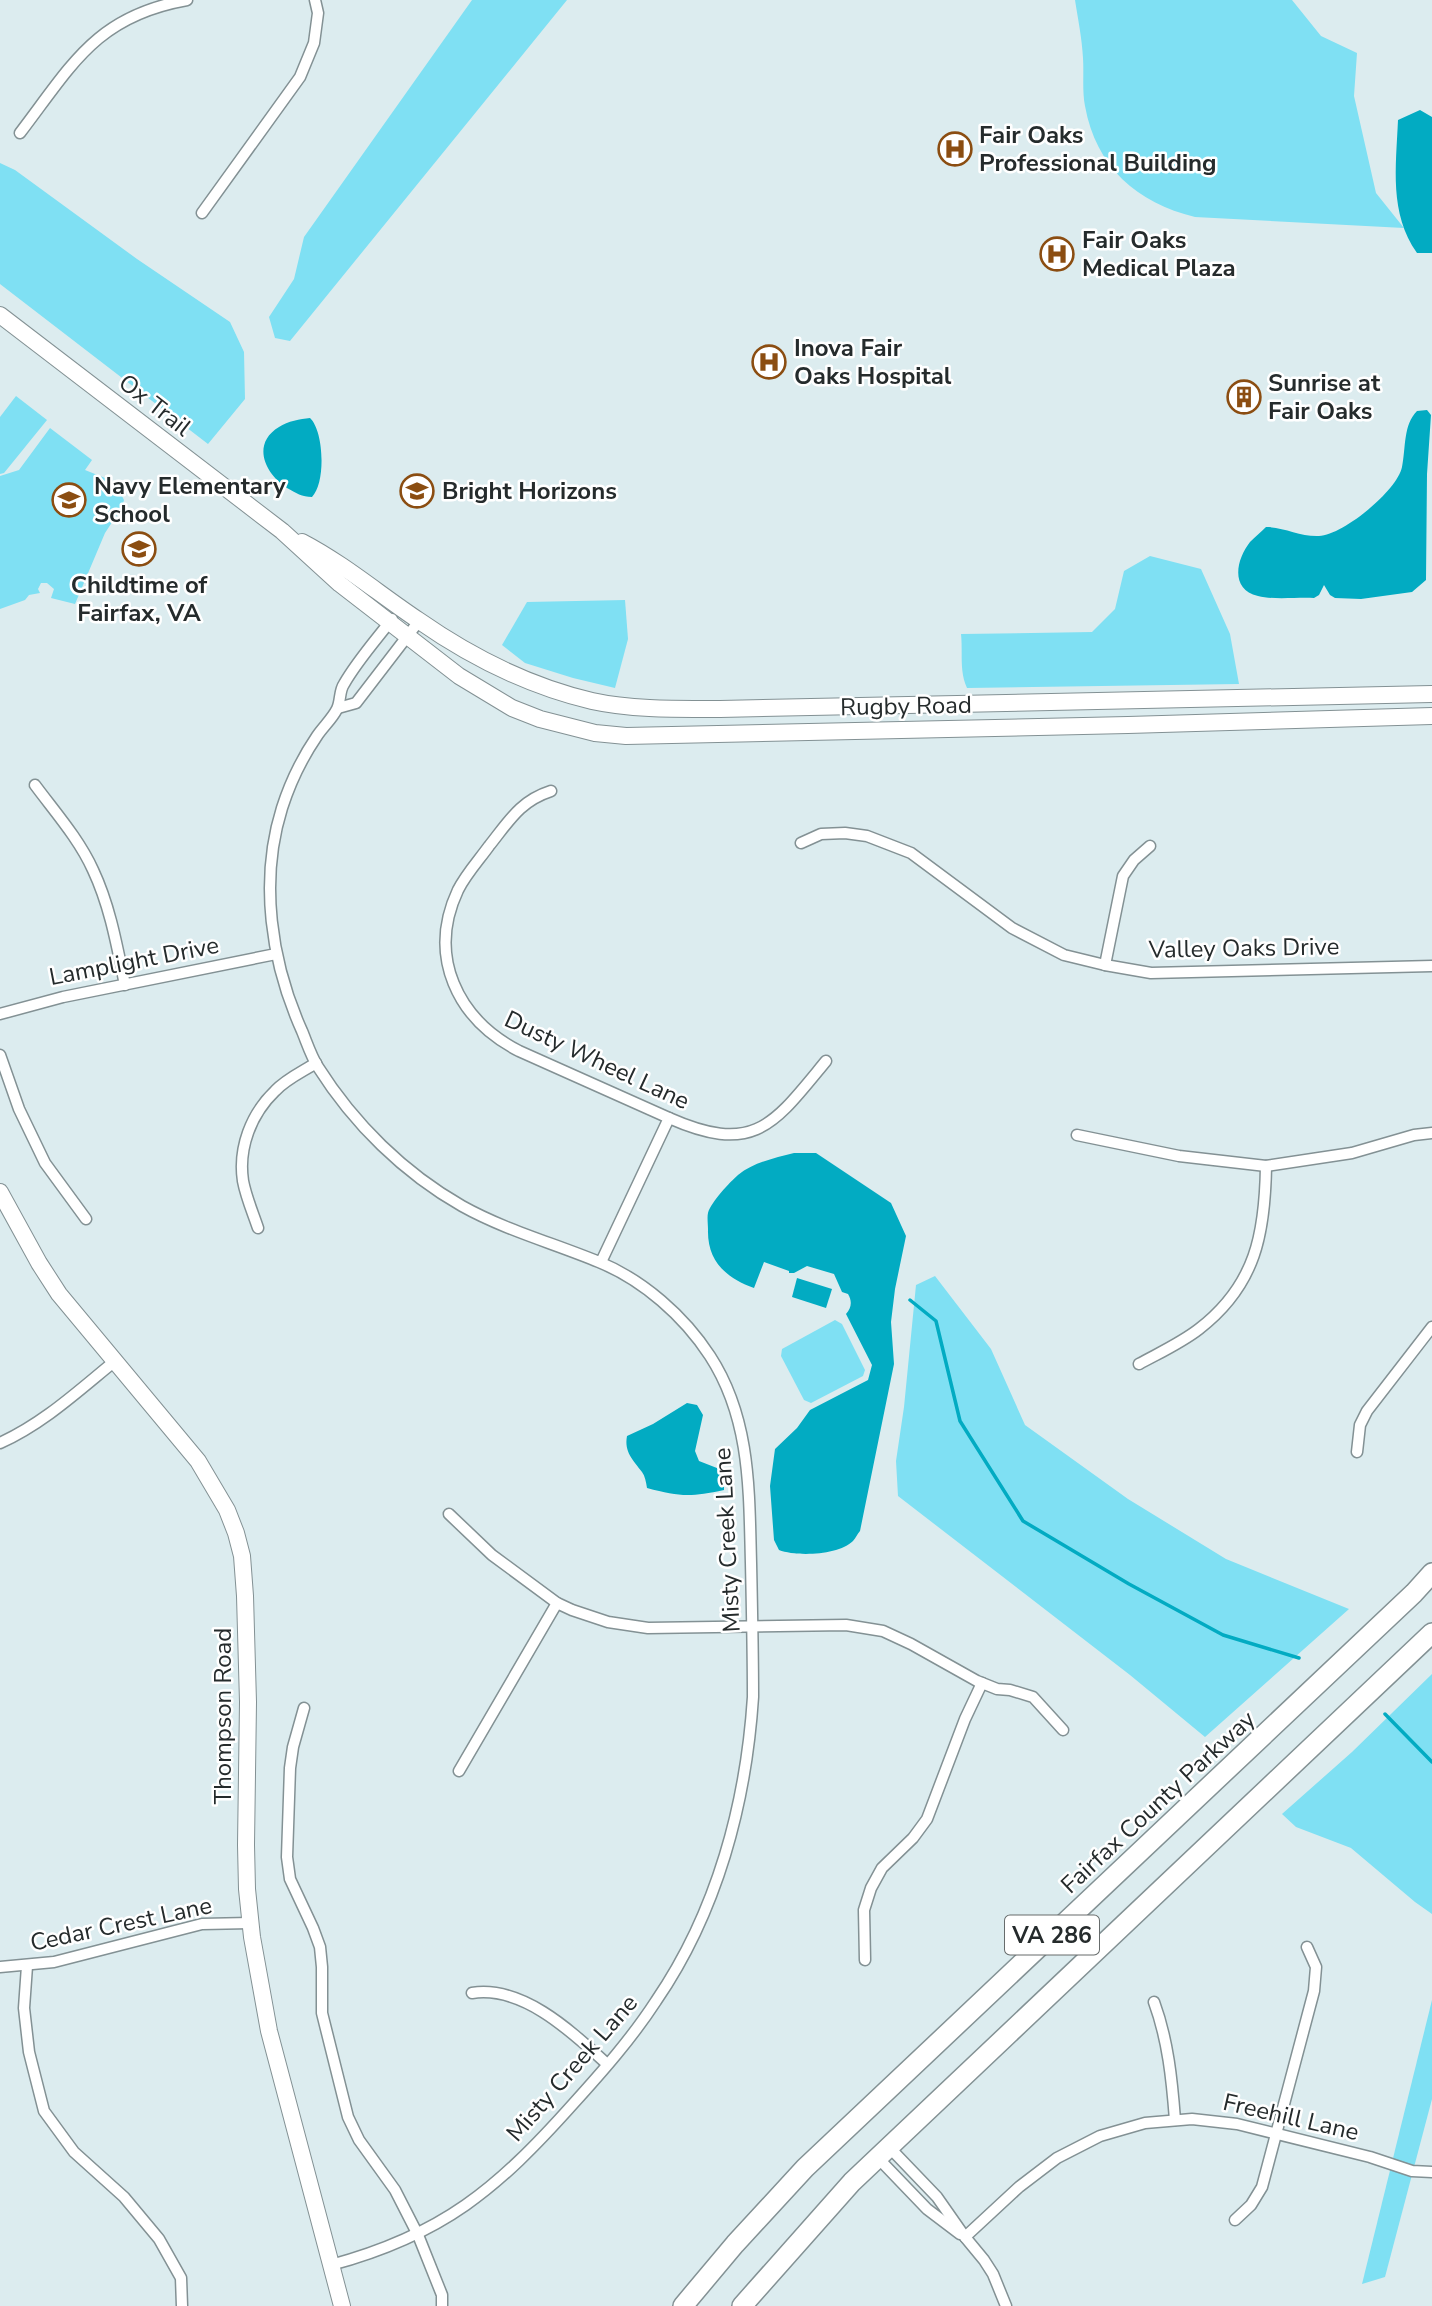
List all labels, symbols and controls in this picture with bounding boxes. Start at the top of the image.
place label: Fair Oaks Professional Building [979,119,1217,179]
hospital icon: Fair Oaks Professional Building [936,130,974,168]
place label: Fair Oaks Medical Plaza [1082,224,1236,284]
hospital icon: Fair Oaks Medical Plaza [1038,235,1076,273]
place label: Inova Fair Oaks Hospital [794,332,952,392]
hospital icon: Inova Fair Oaks Hospital [750,343,788,381]
street label: Ox Trail [112,367,198,443]
place label: Sunrise at Fair Oaks [1268,367,1381,427]
building icon: Sunrise at Fair Oaks [1225,378,1263,416]
place label: Navy Elementary School [94,470,286,530]
school or university icon: Bright Horizons [398,472,436,510]
place label: Bright Horizons [442,475,617,507]
school or university icon: Navy Elementary School [50,481,88,519]
school or university icon: Childtime of Fairfax, VA [120,530,158,568]
place label: Childtime of Fairfax, VA [71,569,209,629]
street label: Rugby Road [840,689,972,723]
street label: Lamplight Drive [46,929,222,993]
street label: Valley Oaks Drive [1147,930,1340,966]
street label: Dusty Wheel Lane [499,1003,695,1117]
street label: Misty Creek Lane [706,1447,748,1633]
street label: Thompson Road [207,1628,239,1804]
street label: Fairfax County Parkway [1054,1703,1263,1901]
street label: Cedar Crest Lane [27,1889,215,1959]
road number: VA 286 [1005,1916,1099,1954]
street label: Misty Creek Lane [499,1988,645,2148]
street label: Freehill Lane [1220,2086,1362,2148]

